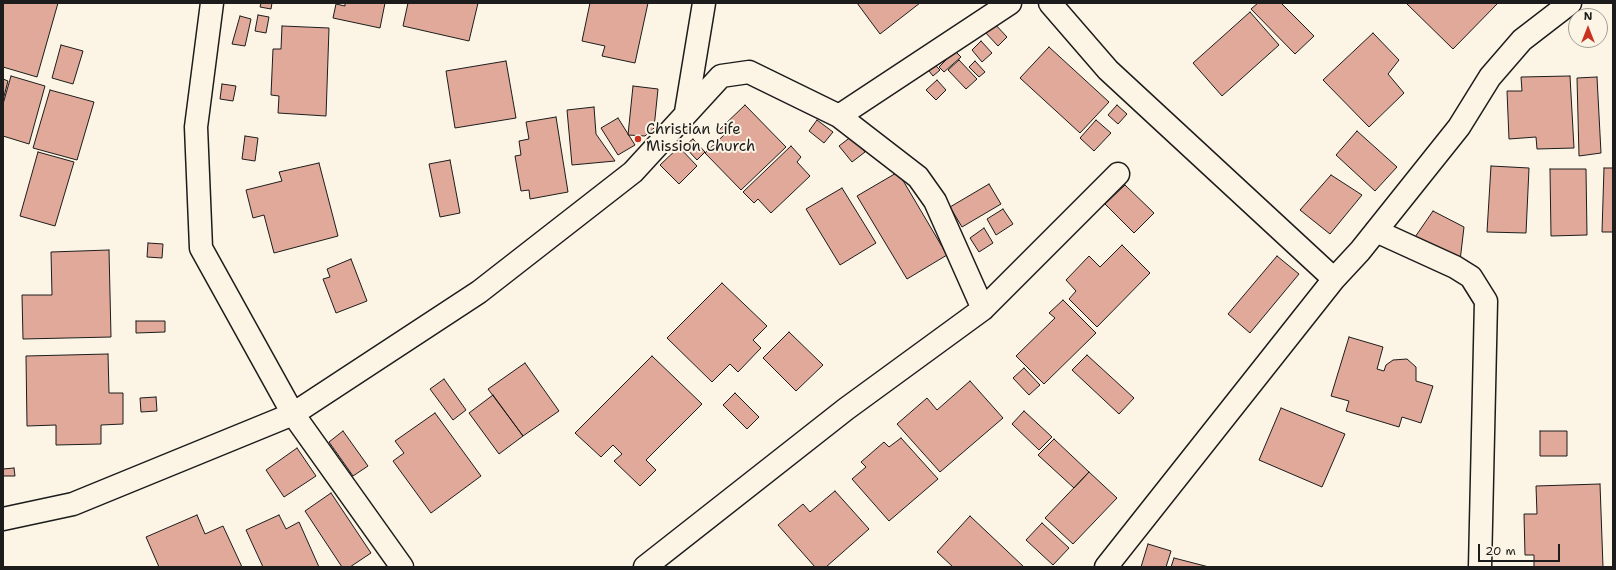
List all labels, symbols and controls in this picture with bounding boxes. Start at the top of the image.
north arrow [1568,8,1608,48]
text: N [1584,9,1592,24]
place label: Christian Life Mission Church [646,121,755,156]
marker: Christian Life Mission Church [633,134,643,144]
scale bar [1480,536,1562,562]
text: 20 m [1485,543,1516,559]

